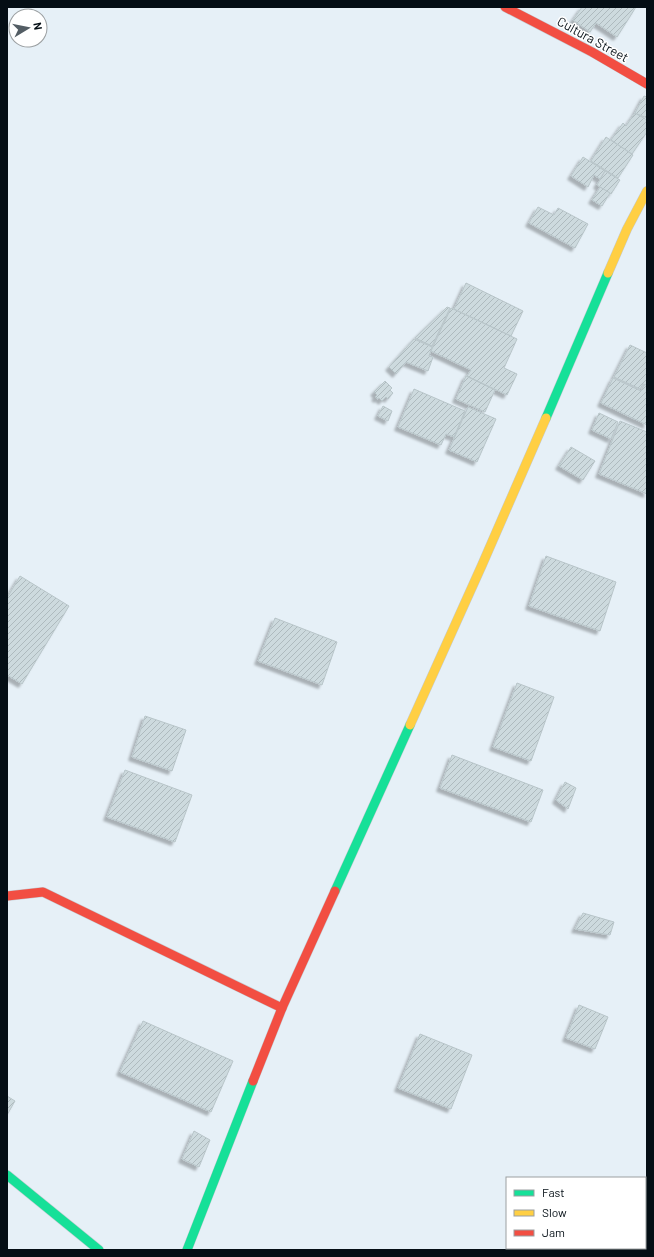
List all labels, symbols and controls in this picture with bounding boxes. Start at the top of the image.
north arrow [8,8,48,48]
street label: Cultura Street [555,13,631,65]
text: N [31,21,45,31]
legend [506,1177,646,1249]
text: Fast [542,1185,565,1199]
text: Slow [542,1205,567,1219]
text: Jam [542,1225,565,1239]

